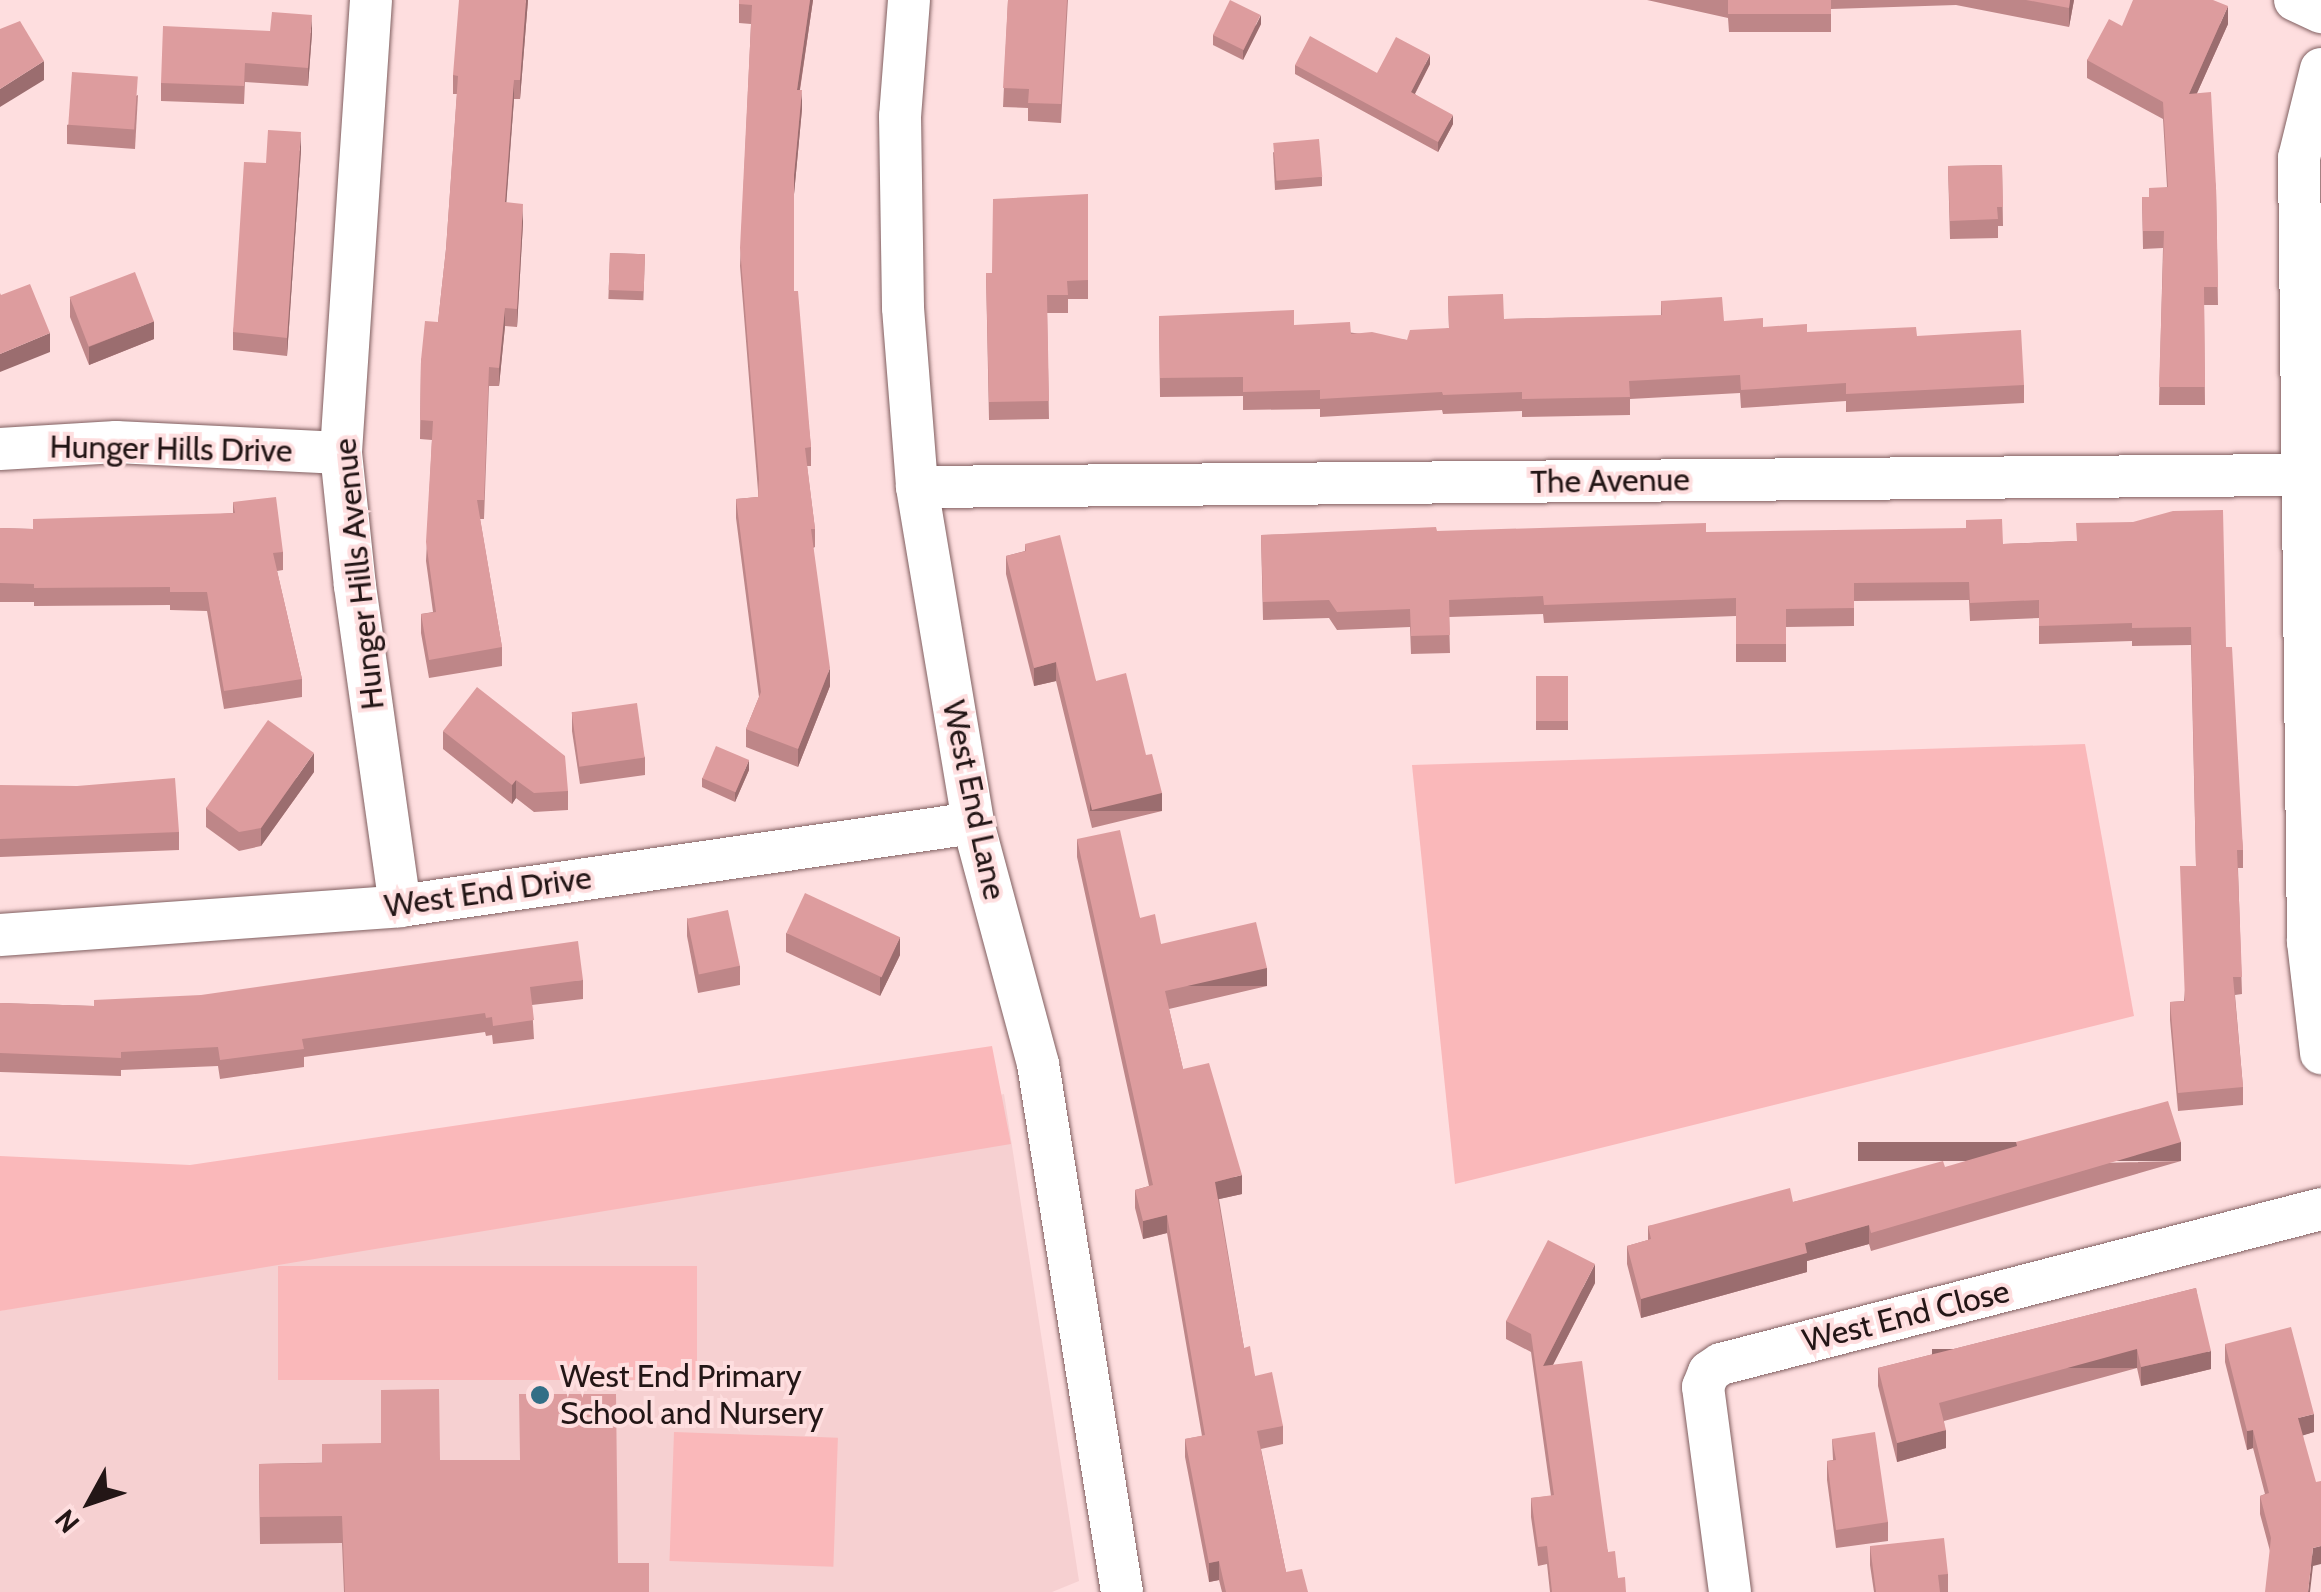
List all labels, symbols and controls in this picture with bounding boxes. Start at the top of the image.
street label: Hunger Hills Drive [49,428,293,470]
street label: Hunger Hills Avenue [326,436,392,712]
street label: The Avenue [1530,460,1690,502]
street label: West End Lane [934,697,1014,903]
street label: West End Drive [382,858,594,926]
street label: West End Close [1799,1272,2013,1360]
place label: West End Primary School and Nursery [560,1358,824,1433]
marker: West End Primary School and Nursery [529,1384,551,1406]
north arrow [40,1452,140,1552]
text: N [48,1503,86,1540]

